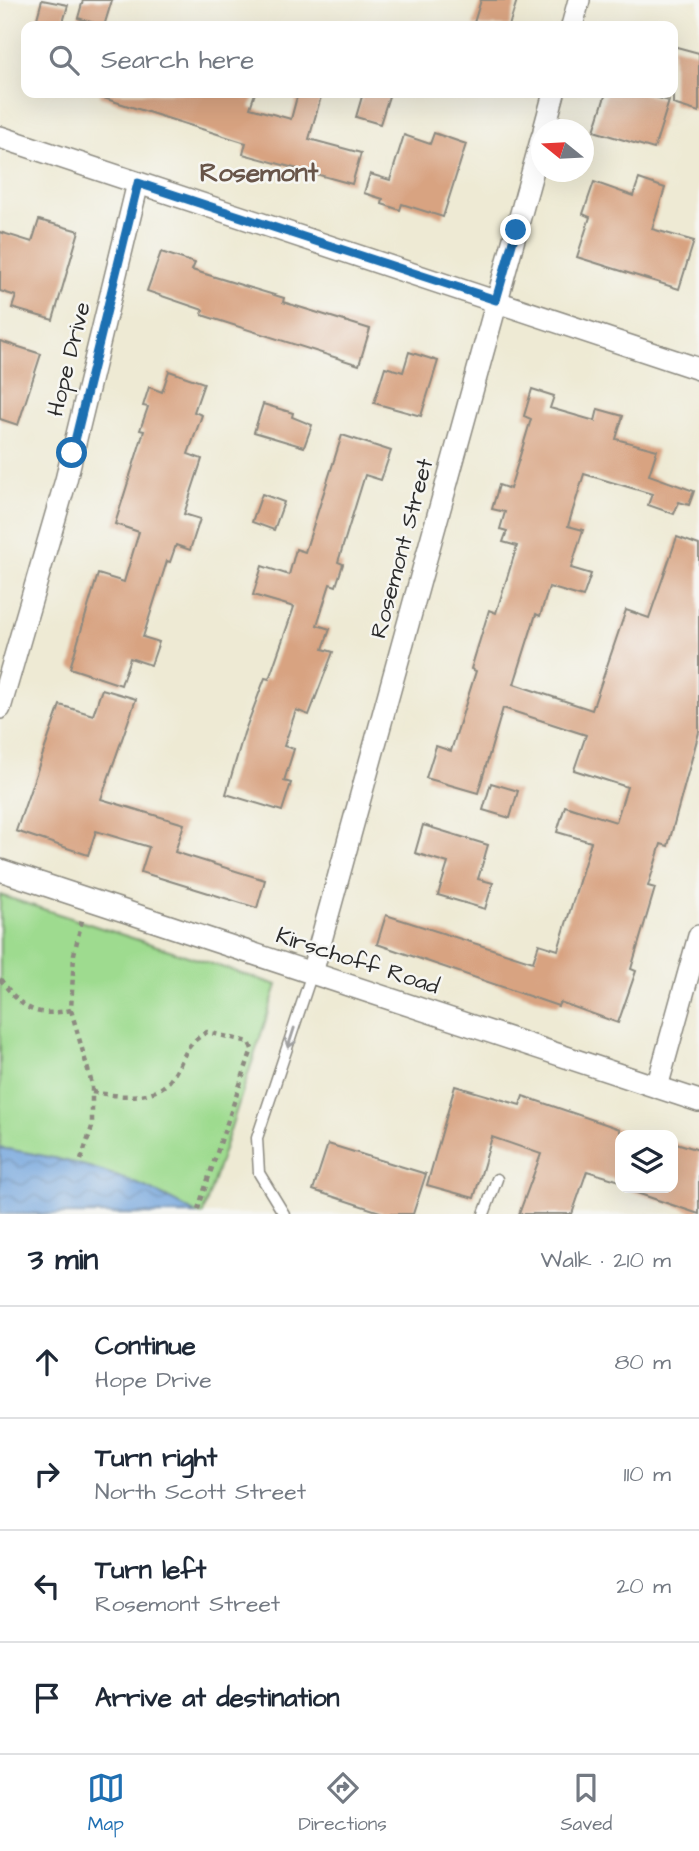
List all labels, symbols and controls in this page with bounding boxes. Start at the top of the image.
search box [21,21,678,98]
icon: search [45,41,83,79]
text: Search here [101,42,254,78]
north arrow [531,119,594,182]
district label: Rosemont [200,155,319,191]
route end [500,214,531,245]
street label: Hope Drive [39,299,99,420]
route start [56,437,87,468]
street label: Rosemont Street [363,454,442,642]
street label: Kirschoff Road [272,919,444,1002]
one-way arrow [284,1026,296,1048]
map controls [615,1130,678,1193]
button: layers [615,1130,678,1193]
text: 3 min [28,1239,98,1281]
text: Walk · 210 m [541,1244,671,1276]
text: Continue [95,1328,196,1364]
icon: ahead [28,1343,66,1381]
text: 80 m [614,1346,671,1378]
text: Hope Drive [95,1364,212,1396]
text: Turn right [95,1440,217,1476]
icon: right [28,1455,66,1493]
text: 110 m [623,1458,671,1490]
text: North Scott Street [95,1476,306,1508]
text: Turn left [95,1552,206,1588]
icon: left [28,1567,66,1605]
text: 20 m [616,1570,671,1602]
text: Rosemont Street [95,1588,280,1620]
icon: arrive [28,1679,66,1717]
text: Arrive at destination [95,1680,340,1716]
tab: Map [87,1769,125,1838]
tab: Directions [298,1769,387,1838]
tab: Saved [560,1769,612,1838]

